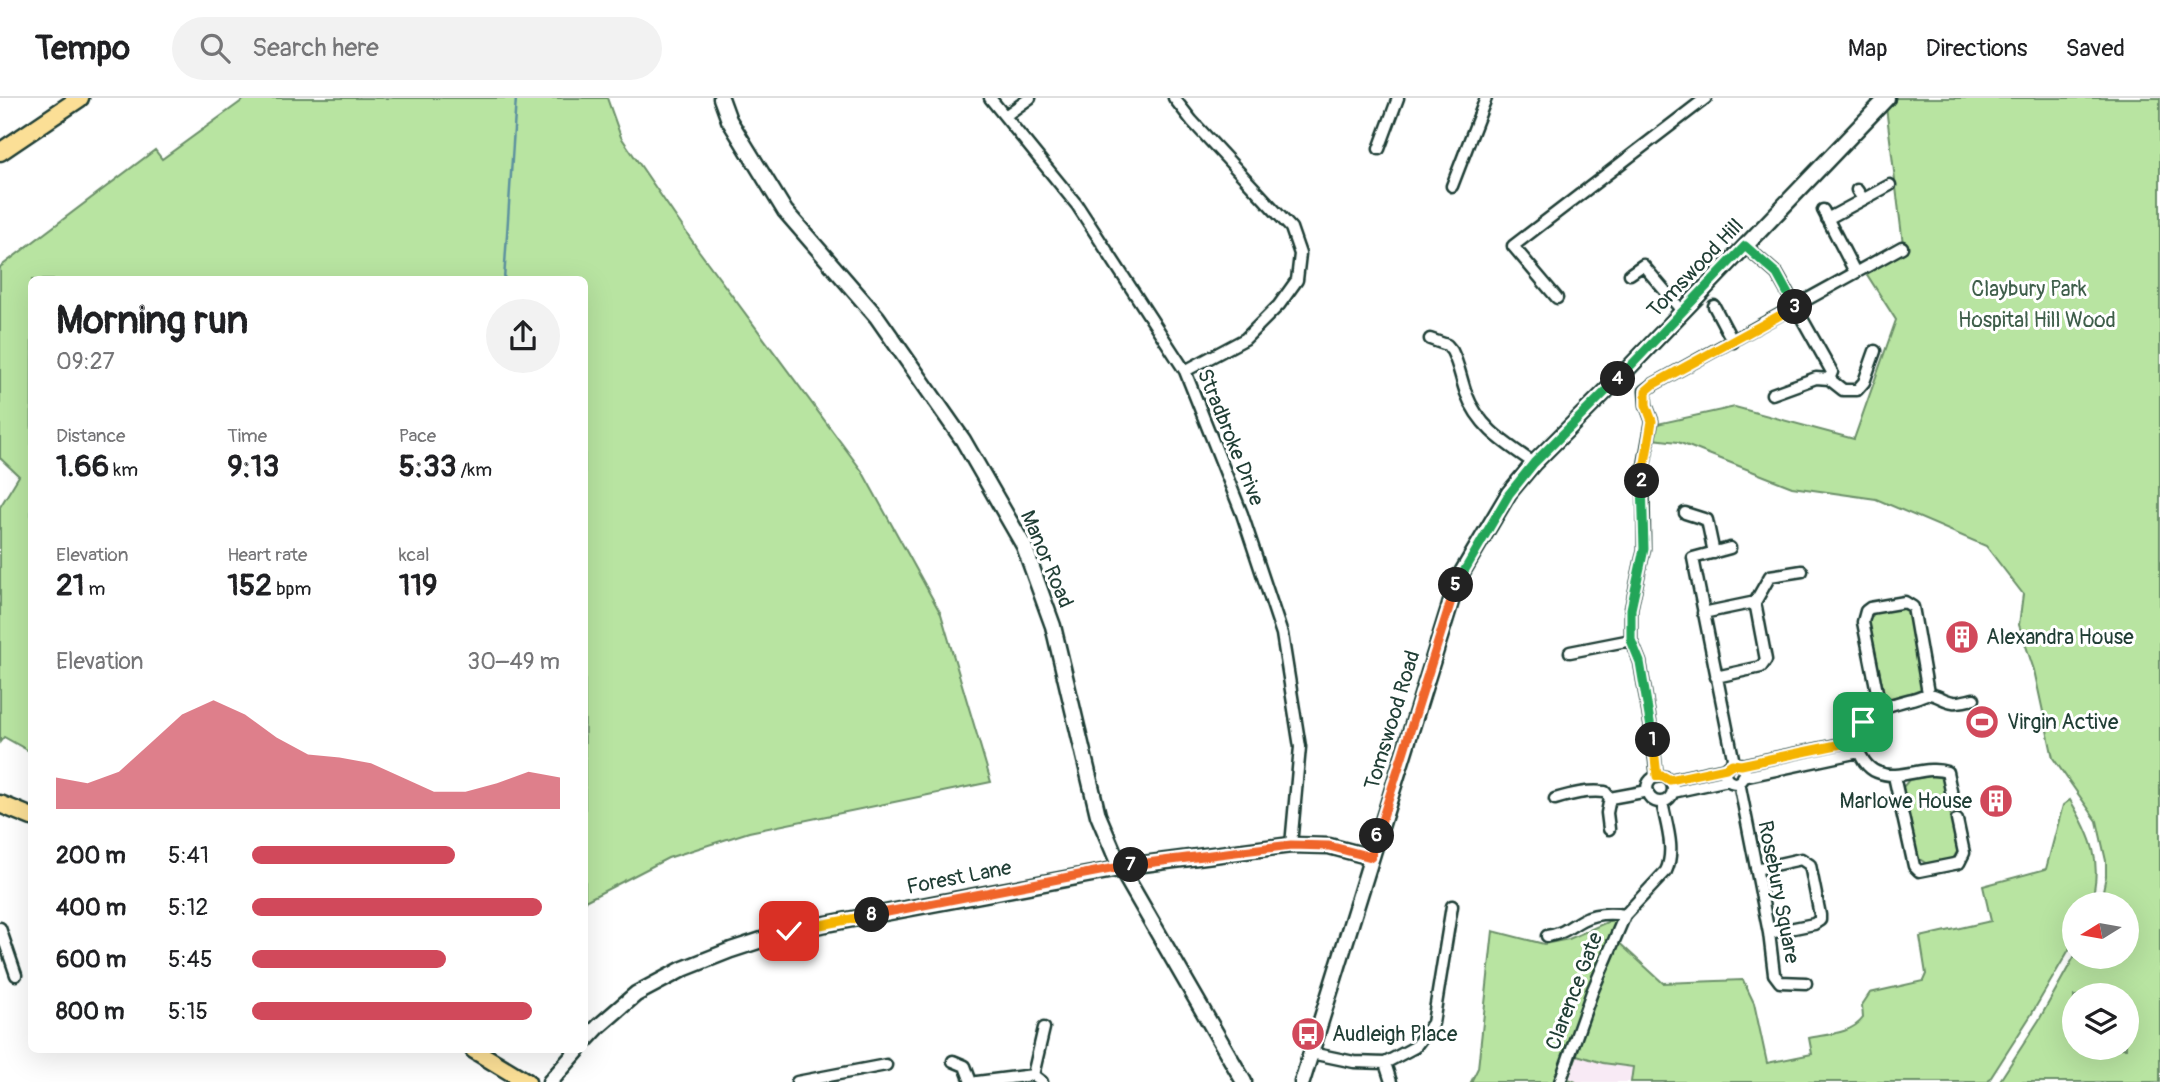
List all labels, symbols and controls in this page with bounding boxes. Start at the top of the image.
search box [172,17,662,80]
text: Tempo [35,28,130,69]
icon: search [196,29,234,67]
text: Search here [252,32,379,64]
text: Map [1848,34,1888,63]
text: Directions [1926,34,2027,63]
text: Saved [2065,34,2125,63]
street label: Tomswood Hill [1641,213,1749,324]
park label: Claybury Park [1971,276,2087,303]
pin: 3 [1778,290,1812,325]
text: 3 [1789,294,1800,318]
text: Morning run [56,297,248,345]
button: share [486,299,560,373]
park label: Hospital Hill Wood [1958,307,2116,334]
text: 09:27 [56,347,115,376]
pin: 4 [1600,362,1636,396]
street label: Stradbroke Drive [1191,365,1271,510]
text: 4 [1612,366,1623,390]
text: Distance [56,424,125,448]
text: Time [227,424,267,448]
text: Pace [399,424,436,448]
text: 1.66 [56,448,109,485]
text: 9:13 [227,448,279,485]
text: 5:33 [399,448,456,485]
text: km [109,458,138,482]
text: /km [456,458,492,482]
pin: 2 [1624,464,1660,498]
text: 2 [1636,468,1647,492]
street label: Manor Road [1014,506,1079,612]
text: Elevation [56,543,128,567]
text: Heart rate [227,543,307,567]
text: kcal [399,543,430,567]
text: 21 [56,567,85,604]
text: 152 [227,567,272,604]
text: 119 [399,567,438,604]
pin: 5 [1438,568,1474,602]
text: 5 [1450,572,1461,596]
text: m [85,577,106,601]
text: bpm [272,577,311,601]
building icon: Alexandra House [1943,618,1981,656]
place label: Alexandra House [1986,624,2134,651]
text: Elevation [56,647,144,676]
text: 30–49 m [467,647,560,676]
street label: Tomswood Road [1358,647,1426,793]
pin [1833,692,1893,752]
icon: arrive [1844,703,1882,741]
sports icon: Virgin Active [1963,703,2001,741]
place label: Virgin Active [2007,709,2119,736]
pin: 1 [1636,722,1670,758]
text: 1 [1649,727,1656,751]
building icon: Marlowe House [1977,782,2015,820]
place label: Marlowe House [1840,788,1973,815]
pin: 6 [1360,818,1394,854]
street label: Rosebury Square [1751,818,1806,966]
text: 6 [1371,823,1382,847]
text: 200 m [56,841,126,870]
text: 5:41 [168,841,209,870]
pin: 7 [1114,848,1148,882]
text: 7 [1125,852,1136,876]
street label: Forest Lane [905,854,1014,901]
north arrow [2062,892,2138,970]
map controls [2062,892,2139,1060]
text: 400 m [56,893,126,922]
text: 5:12 [168,893,208,922]
pin: 8 [854,898,890,932]
pin [759,901,819,961]
text: 8 [867,902,876,926]
icon: check [770,912,808,950]
street label: Clarence Gate [1540,928,1610,1054]
text: 600 m [56,945,126,974]
text: 5:45 [168,945,212,974]
button: layers [2062,983,2139,1060]
text: 800 m [56,997,124,1026]
text: 5:15 [168,997,208,1026]
bus stop icon: Audleigh Place [1289,1015,1327,1053]
place label: Audleigh Place [1332,1021,1458,1048]

